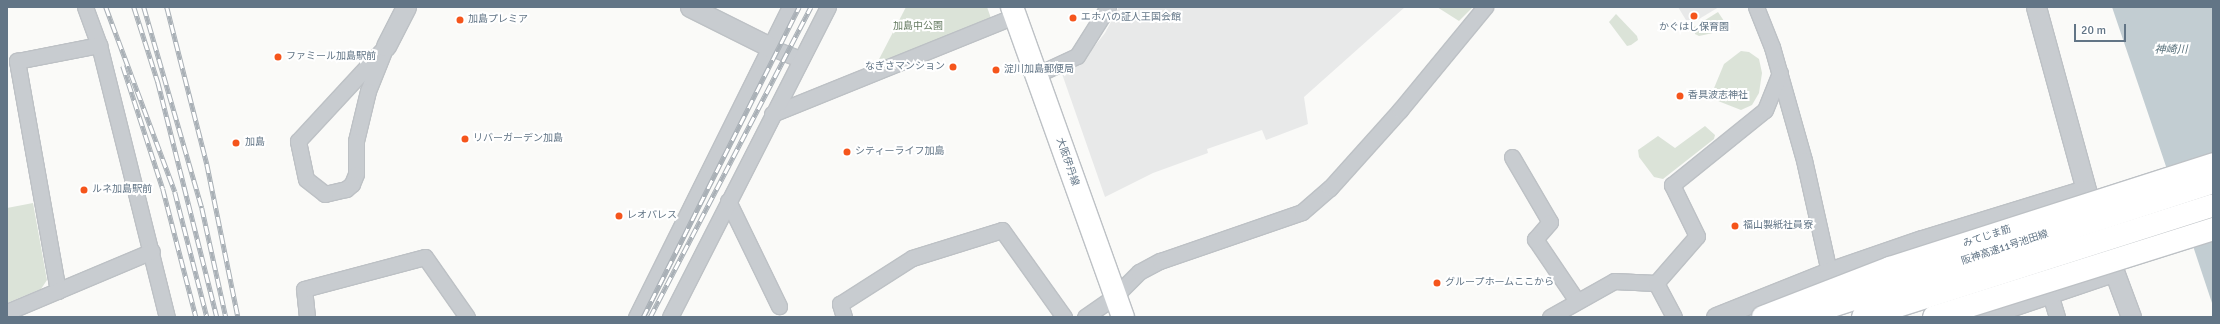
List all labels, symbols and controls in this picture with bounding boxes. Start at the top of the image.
marker: かぐはし保育園 [1689,11,1699,21]
place label: エホバの証人王国会館 [1081,12,1181,24]
marker: エホバの証人王国会館 [1068,13,1078,23]
place label: 加島プレミア [468,14,528,26]
marker: 加島プレミア [455,15,465,25]
scale bar [2076,16,2128,42]
park label: 加島中公園 [893,21,943,33]
place label: かぐはし保育園 [1659,22,1729,34]
text: 20 m [2081,23,2106,38]
water label: 神崎川 [2155,43,2187,57]
place label: ファミール加島駅前 [286,51,376,63]
marker: ファミール加島駅前 [273,52,283,62]
place label: なぎさマンション [865,61,945,73]
marker: なぎさマンション [948,62,958,72]
place label: 淀川加島郵便局 [1004,64,1074,76]
marker: 淀川加島郵便局 [991,65,1001,75]
place label: 香具波志神社 [1688,90,1748,102]
marker: 香具波志神社 [1675,91,1685,101]
place label: リバーガーデン加島 [473,133,563,145]
marker: リバーガーデン加島 [460,134,470,144]
street label: 大阪伊丹線 [1053,136,1081,188]
marker: 加島 [230,137,242,149]
place label: 加島 [245,137,265,149]
place label: シティーライフ加島 [855,146,945,158]
marker: シティーライフ加島 [842,147,852,157]
place label: ルネ加島駅前 [92,184,152,196]
marker: ルネ加島駅前 [79,185,89,195]
place label: レオパレス [627,210,677,222]
marker: レオパレス [614,211,624,221]
place label: 福山製紙社員寮 [1743,220,1813,232]
marker: 福山製紙社員寮 [1730,221,1740,231]
street label: みてじま筋 [1961,224,2013,250]
street label: 阪神高速11号池田線 [1960,228,2050,268]
place label: グループホームここから [1445,277,1555,289]
marker: グループホームここから [1432,278,1442,288]

